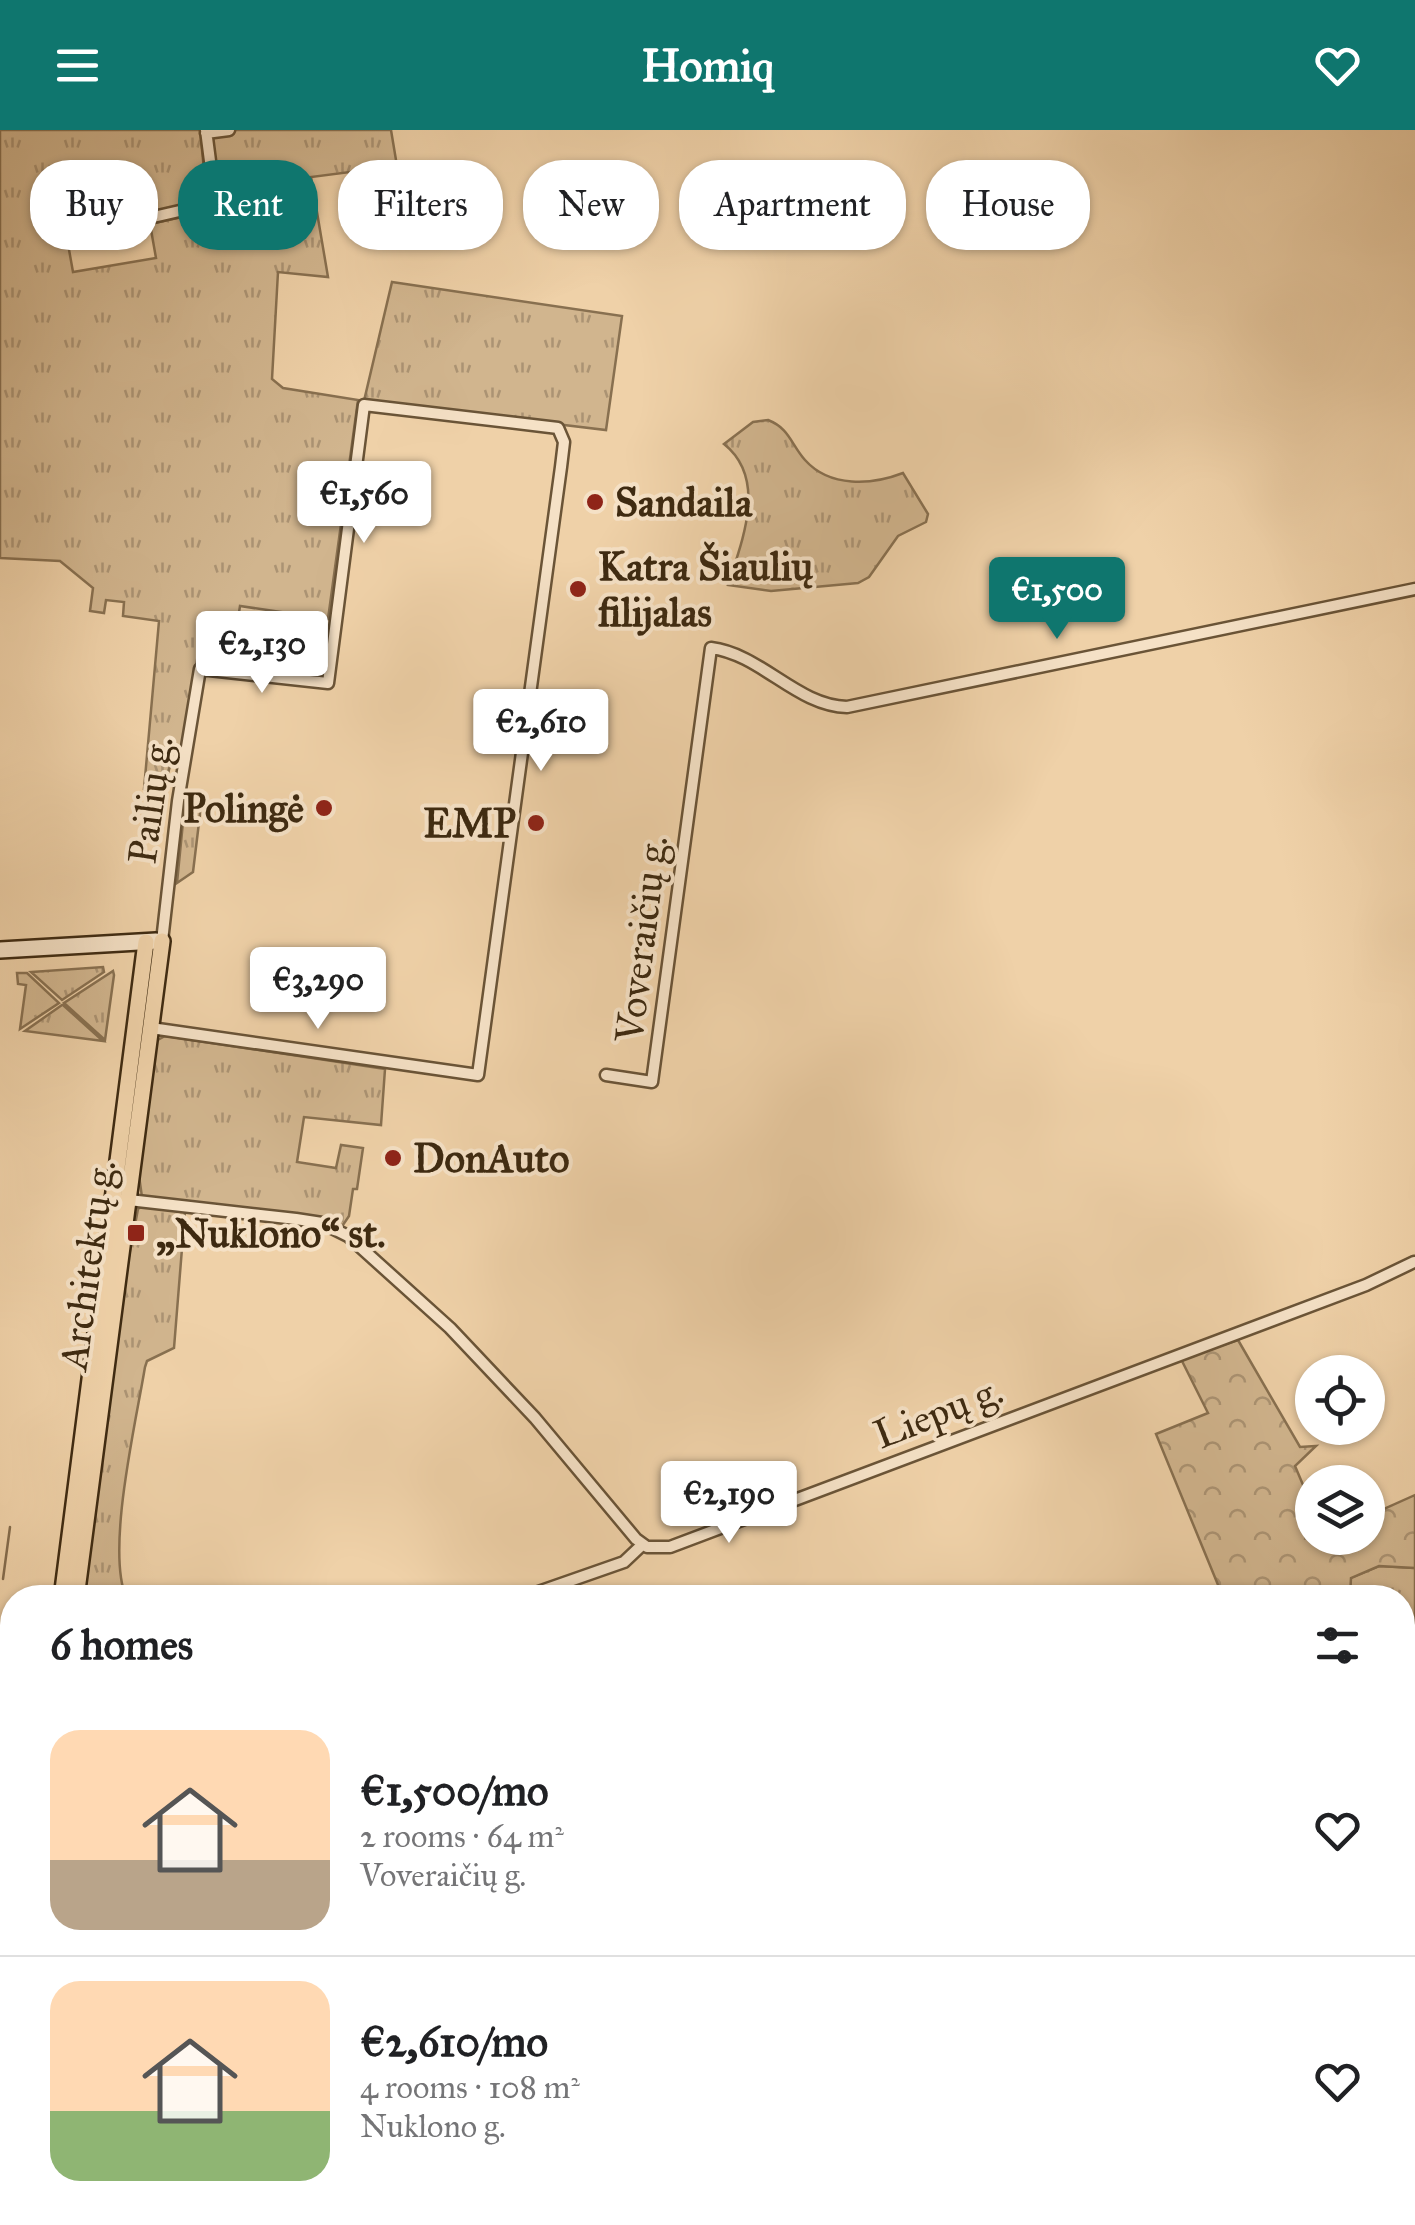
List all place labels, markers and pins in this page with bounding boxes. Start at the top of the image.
pin: €1,560 [283,461,445,546]
place label: Sandaila [615,478,753,527]
marker: Sandaila [584,491,606,513]
place label: Katra Šiaulių filijalas [598,541,814,637]
pin: €1,500 [976,557,1138,642]
marker: Katra Šiaulių filijalas [567,578,589,600]
pin: €2,130 [181,611,343,696]
pin: €2,610 [460,689,622,774]
place label: Polingė [183,784,304,833]
marker: Polingė [313,797,335,819]
place label: EMP [423,799,516,848]
marker: EMP [525,812,547,834]
pin: €3,290 [237,947,399,1032]
place label: DonAuto [413,1134,569,1183]
marker: DonAuto [382,1147,404,1169]
place label: „Nuklono“ st. [156,1209,386,1258]
marker: „Nuklono“ st. [125,1222,147,1244]
pin: €2,190 [648,1461,810,1546]

